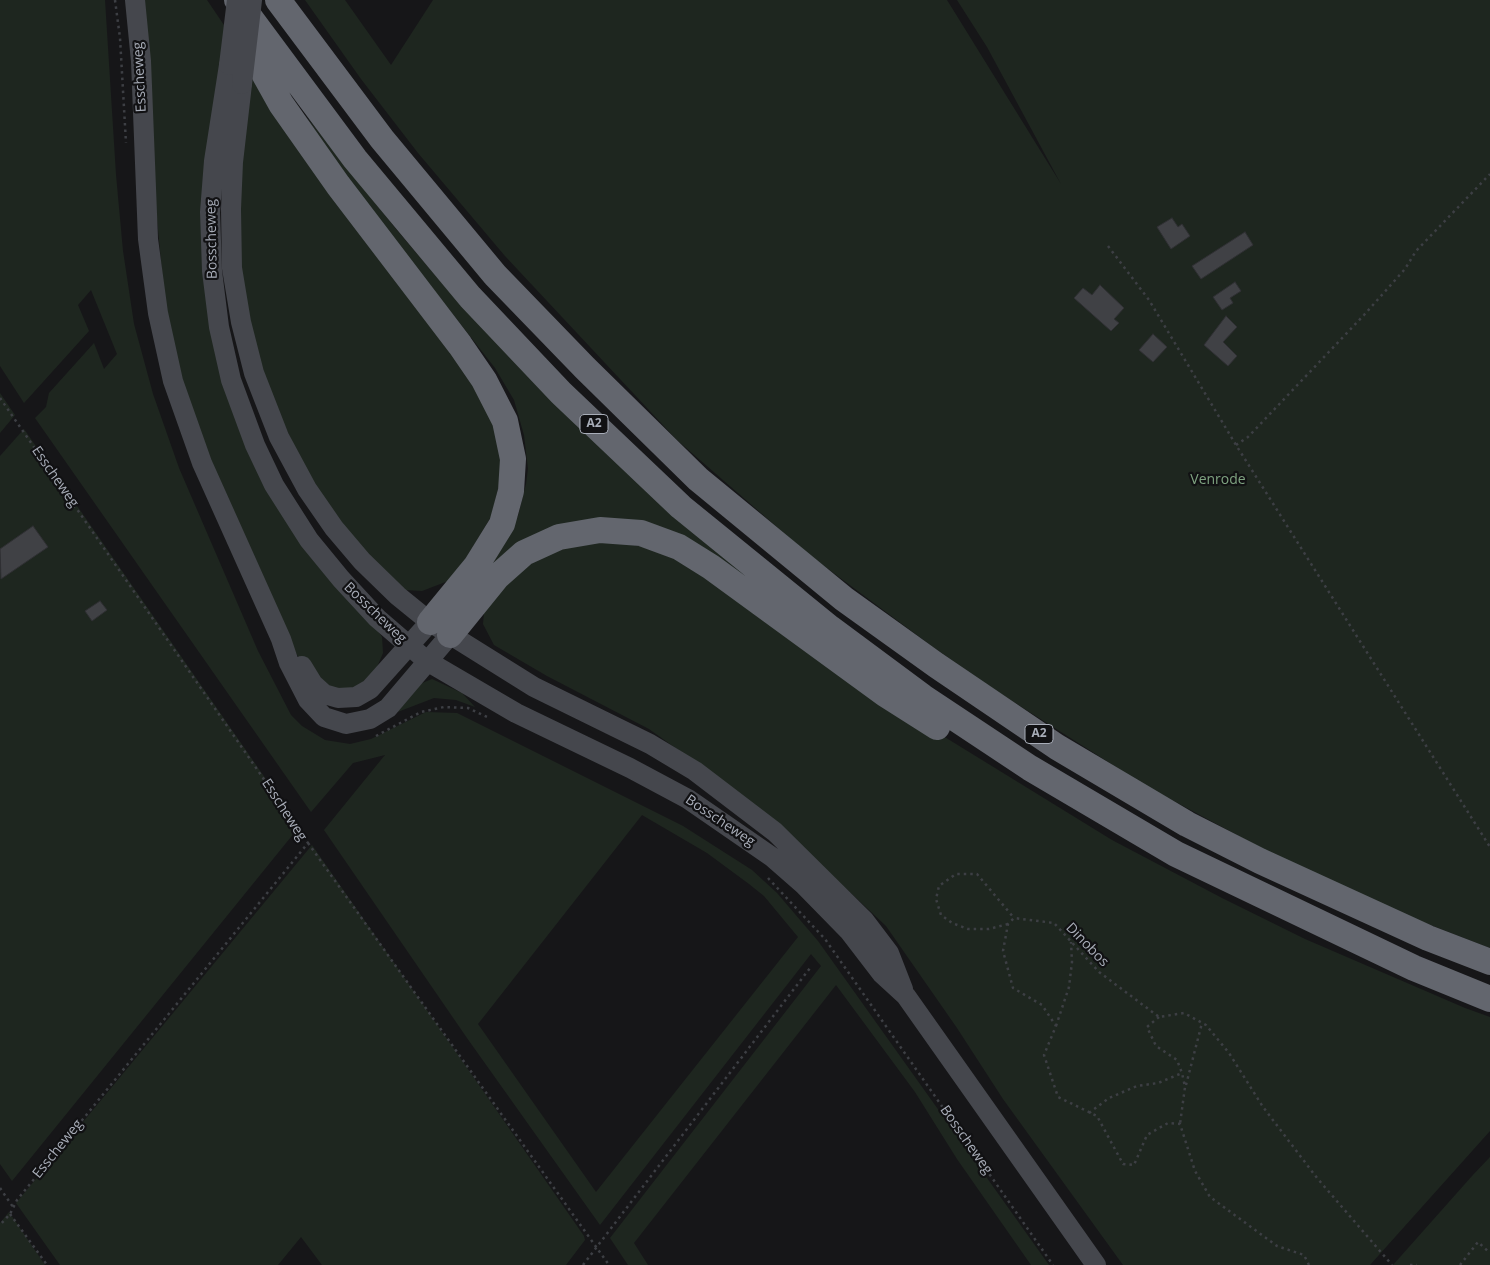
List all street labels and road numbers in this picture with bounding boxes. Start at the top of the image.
street label: Esscheweg [130,41,150,113]
street label: Bosscheweg [203,199,221,279]
road number: A2 [580,414,608,434]
street label: Esscheweg [28,443,82,511]
street label: Bosscheweg [340,579,410,647]
road number: A2 [1025,724,1053,744]
street label: Esscheweg [258,776,310,844]
street label: Bosscheweg [682,792,758,850]
street label: Dinobos [1062,920,1112,970]
street label: Bosscheweg [936,1102,996,1178]
street label: Esscheweg [29,1116,87,1182]

